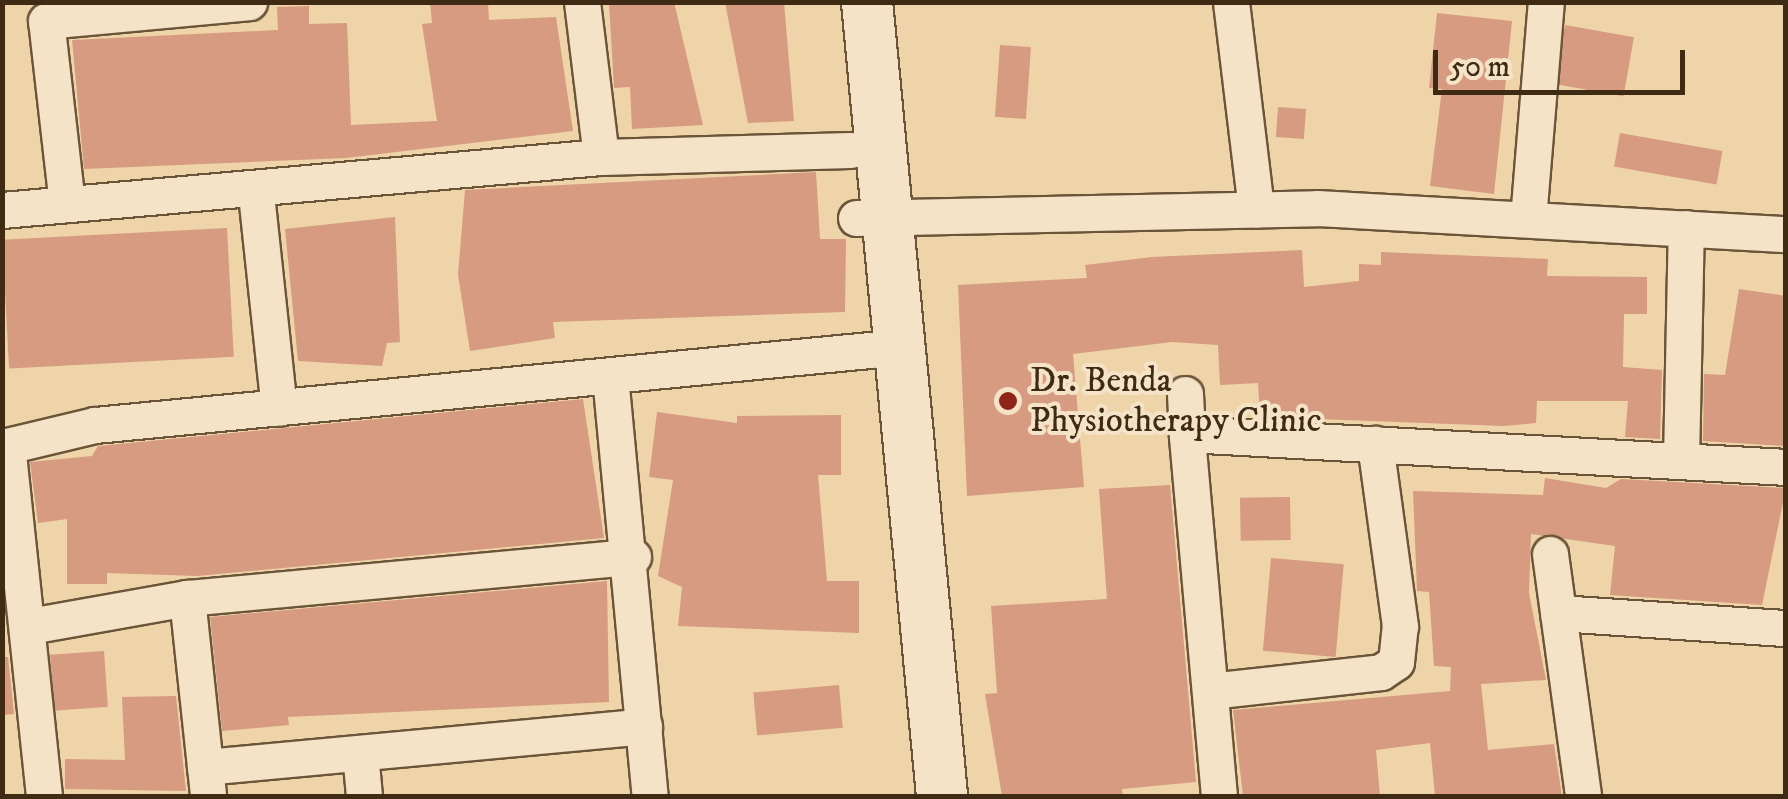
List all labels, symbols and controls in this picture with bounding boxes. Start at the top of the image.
scale bar [1438,30,1690,92]
text: 50 m [1450,49,1510,86]
place label: Dr. Benda Physiotherapy Clinic [1030,360,1321,442]
marker: Dr. Benda Physiotherapy Clinic [995,388,1021,414]

